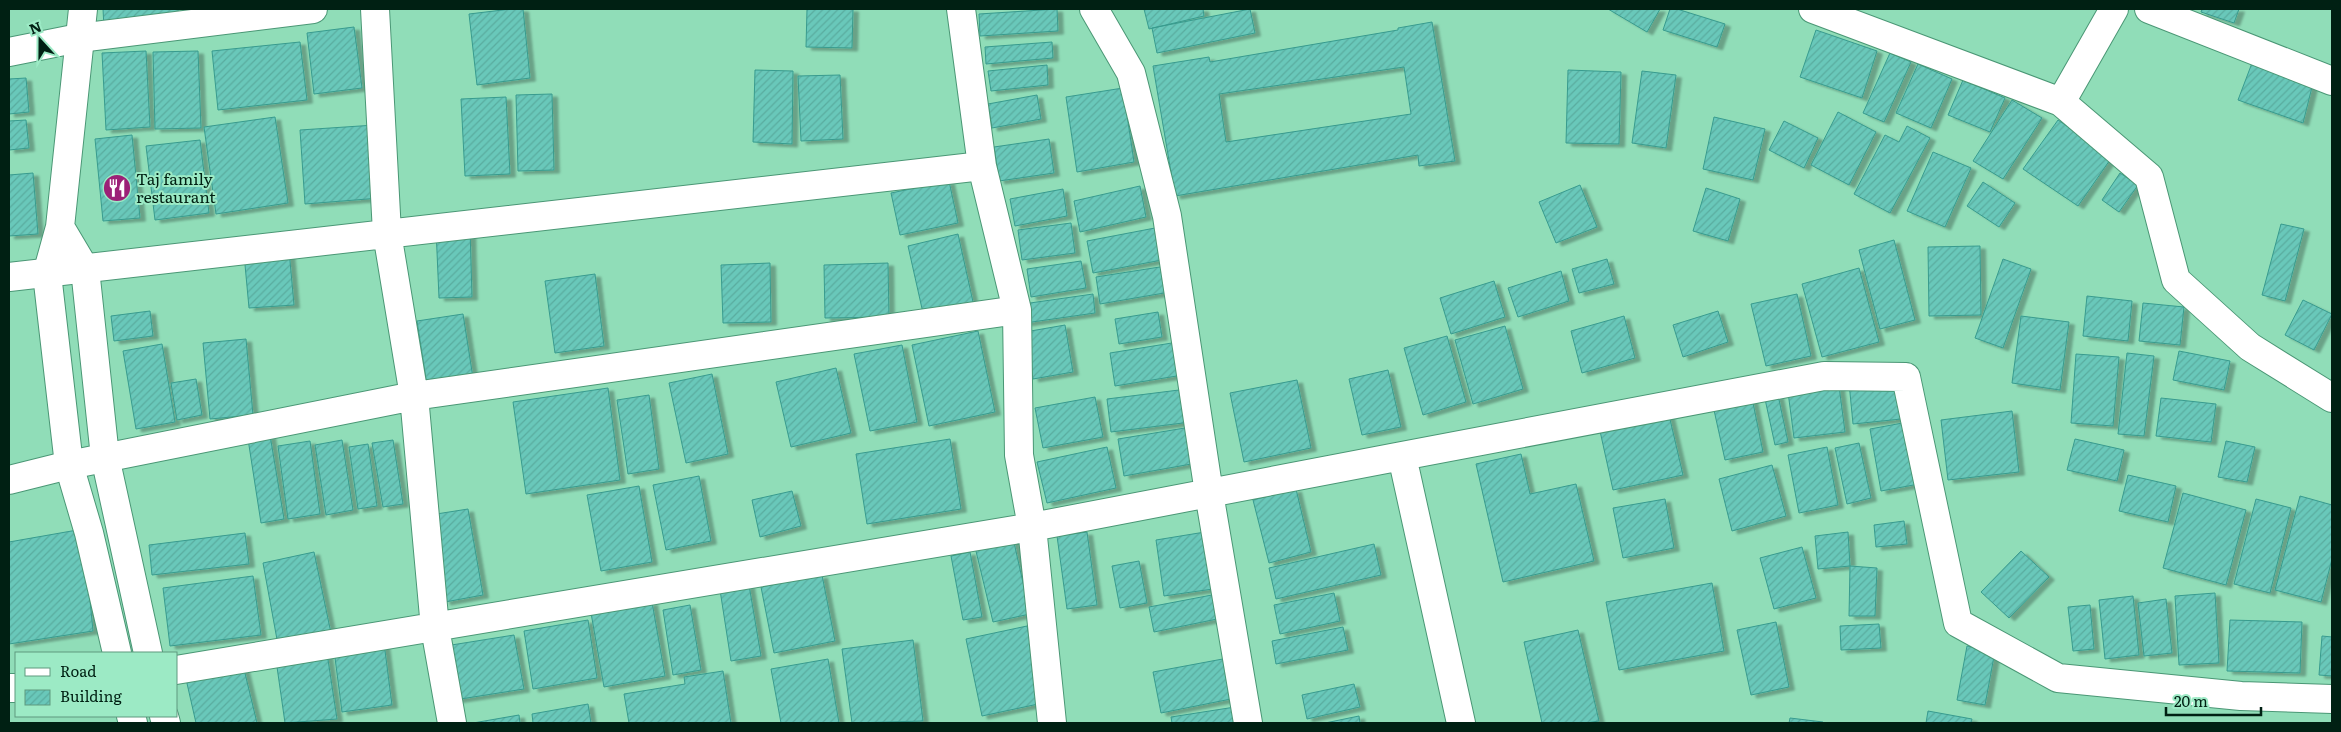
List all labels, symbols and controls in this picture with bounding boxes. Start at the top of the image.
north arrow [15,15,65,65]
text: N [26,15,44,38]
place label: Taj family restaurant [136,166,216,208]
restaurant icon: Taj family restaurant [102,173,132,203]
legend [15,652,178,717]
text: Road [60,659,96,682]
text: Building [60,684,122,707]
scale bar [2166,684,2261,716]
text: 20 m [2174,689,2208,712]

